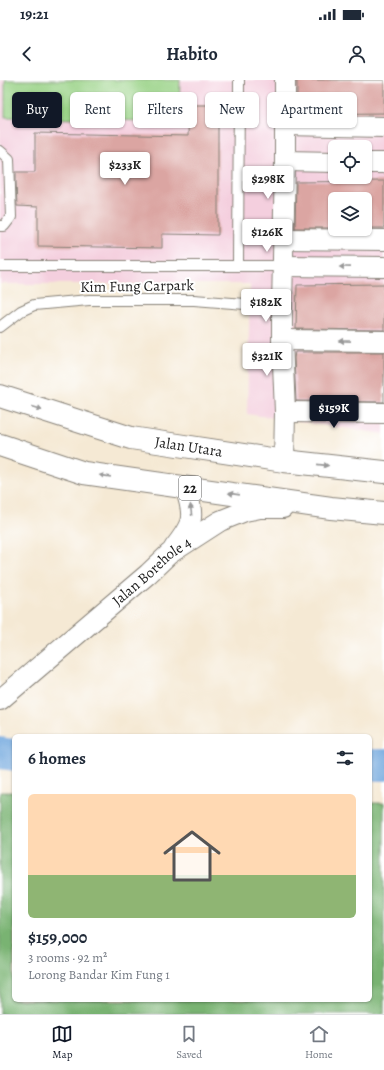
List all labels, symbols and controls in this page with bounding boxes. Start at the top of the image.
text: 19:21 [20,4,49,24]
text: Habito [166,42,218,66]
icon: back [16,43,38,65]
icon: person [346,43,368,65]
chip: Buy [12,92,62,128]
chip: Rent [70,92,125,128]
chip: Filters [133,92,197,128]
chip: New [205,92,259,128]
chip: Apartment [267,92,357,128]
map controls [328,140,372,236]
button: locate [328,140,372,184]
pin: $233K [97,152,153,186]
text: $233K [109,156,141,173]
pin: $298K [240,166,296,200]
text: $298K [251,170,285,187]
button: layers [328,192,372,236]
pin: $126K [239,219,295,253]
text: $126K [251,223,283,240]
one-way arrow [339,263,351,270]
street label: Kim Fung Carpark [80,275,195,297]
pin: $182K [238,289,294,323]
text: $182K [250,293,282,310]
one-way arrow [338,338,351,344]
pin: $321K [239,343,295,377]
text: $321K [251,347,283,364]
pin: $159K [306,395,362,429]
text: $159K [319,399,349,416]
one-way arrow [32,405,44,411]
street label: Jalan Utara [154,432,224,462]
one-way arrow [317,462,329,469]
one-way arrow [99,473,111,479]
road number: 22 [179,476,201,500]
one-way arrow [228,491,240,497]
one-way arrow [188,503,194,516]
street label: Jalan Borehole 4 [108,532,195,610]
text: 6 homes [28,747,86,770]
icon: filters [334,747,356,769]
icon: home [156,820,228,892]
text: $159,000 [28,926,87,949]
text: 3 rooms · 92 m² [28,949,107,966]
text: Lorong Bandar Kim Fung 1 [28,966,170,983]
tab: Map [51,1023,73,1062]
tab: Saved [176,1023,202,1062]
tab: Home [305,1023,333,1062]

